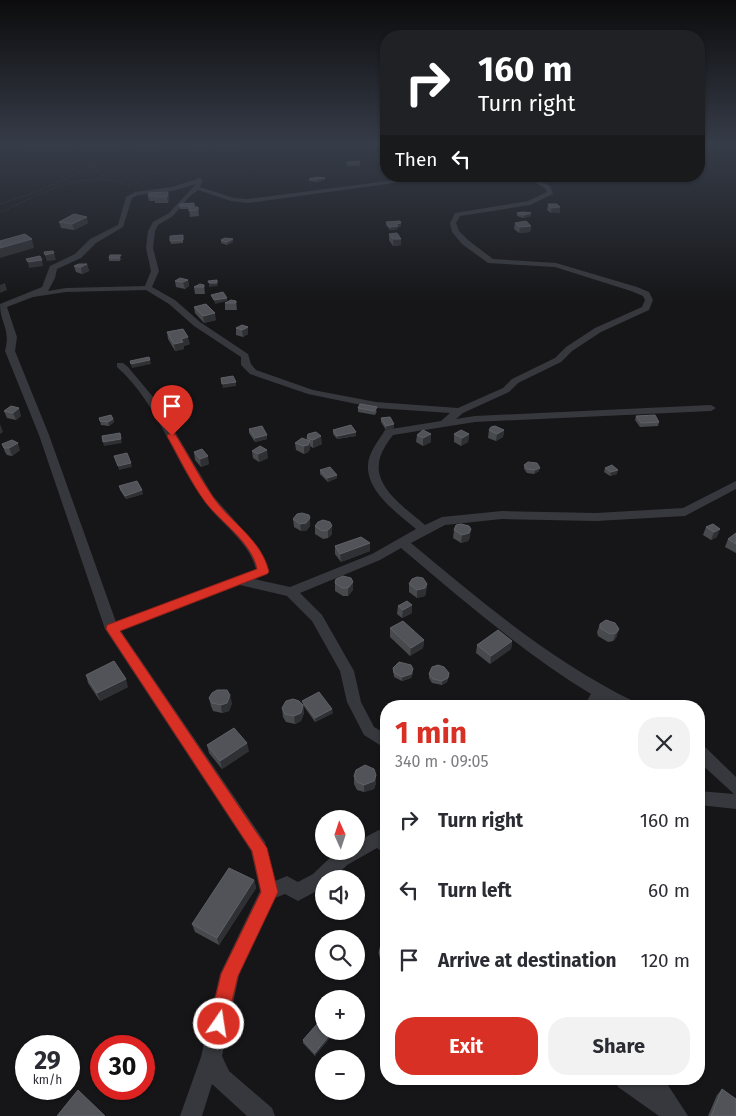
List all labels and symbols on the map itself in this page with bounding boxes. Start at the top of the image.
pin [151,385,193,436]
north arrow [315,810,365,860]
position arrow [192,997,244,1049]
speed limit sign: 30 [90,1035,155,1100]

